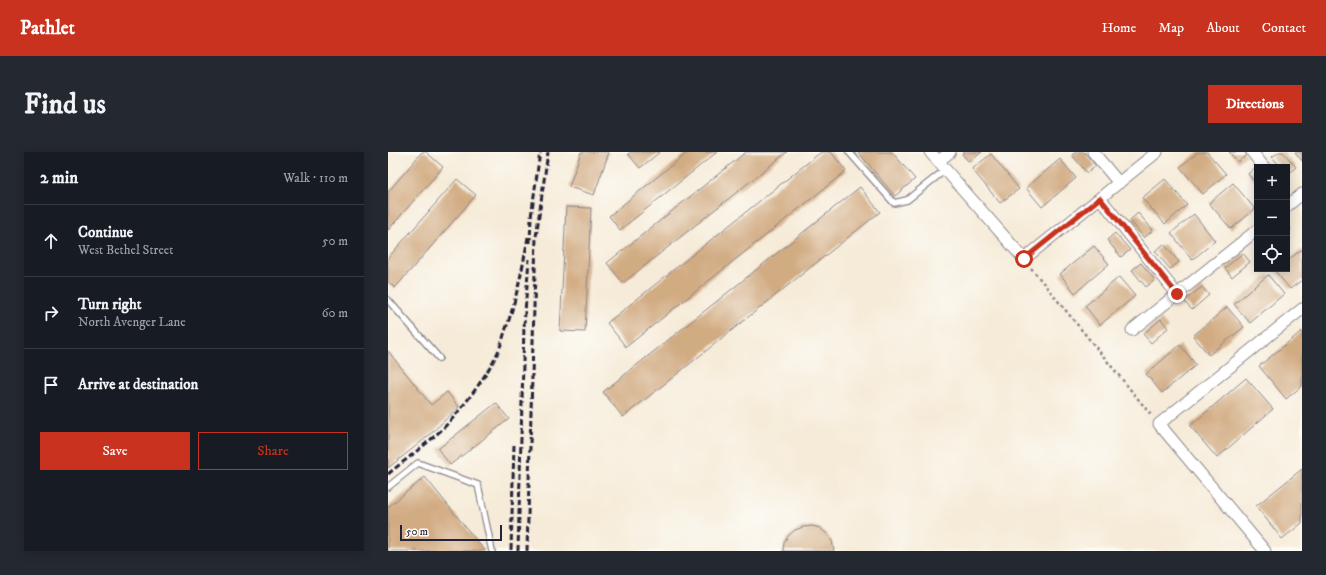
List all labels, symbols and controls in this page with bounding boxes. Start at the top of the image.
text: Pathlet [20,17,75,40]
text: Home [1102,19,1136,37]
text: Map [1158,19,1184,37]
text: About [1206,19,1240,37]
text: Contact [1262,19,1306,37]
button: Directions [1208,85,1302,123]
text: Find us [24,87,106,122]
map controls [1254,164,1290,272]
button: + [1254,164,1290,200]
text: 2 min [40,167,78,189]
text: Walk · 110 m [283,170,348,186]
button: − [1254,200,1290,236]
text: Continue [78,223,133,242]
icon: ahead [40,230,62,252]
text: 50 m [322,233,348,249]
button: locate [1254,236,1290,272]
text: West Bethel Street [78,242,173,258]
route start [1015,250,1033,268]
route end [1168,285,1186,303]
text: Turn right [78,295,141,314]
icon: right [40,302,62,324]
text: 60 m [322,305,348,321]
text: North Avenger Lane [78,314,186,330]
icon: arrive [40,374,62,396]
text: Arrive at destination [78,375,198,394]
button: Save [40,432,190,470]
button: Share [198,432,348,470]
scale bar [400,523,502,542]
text: 50 m [406,525,428,539]

